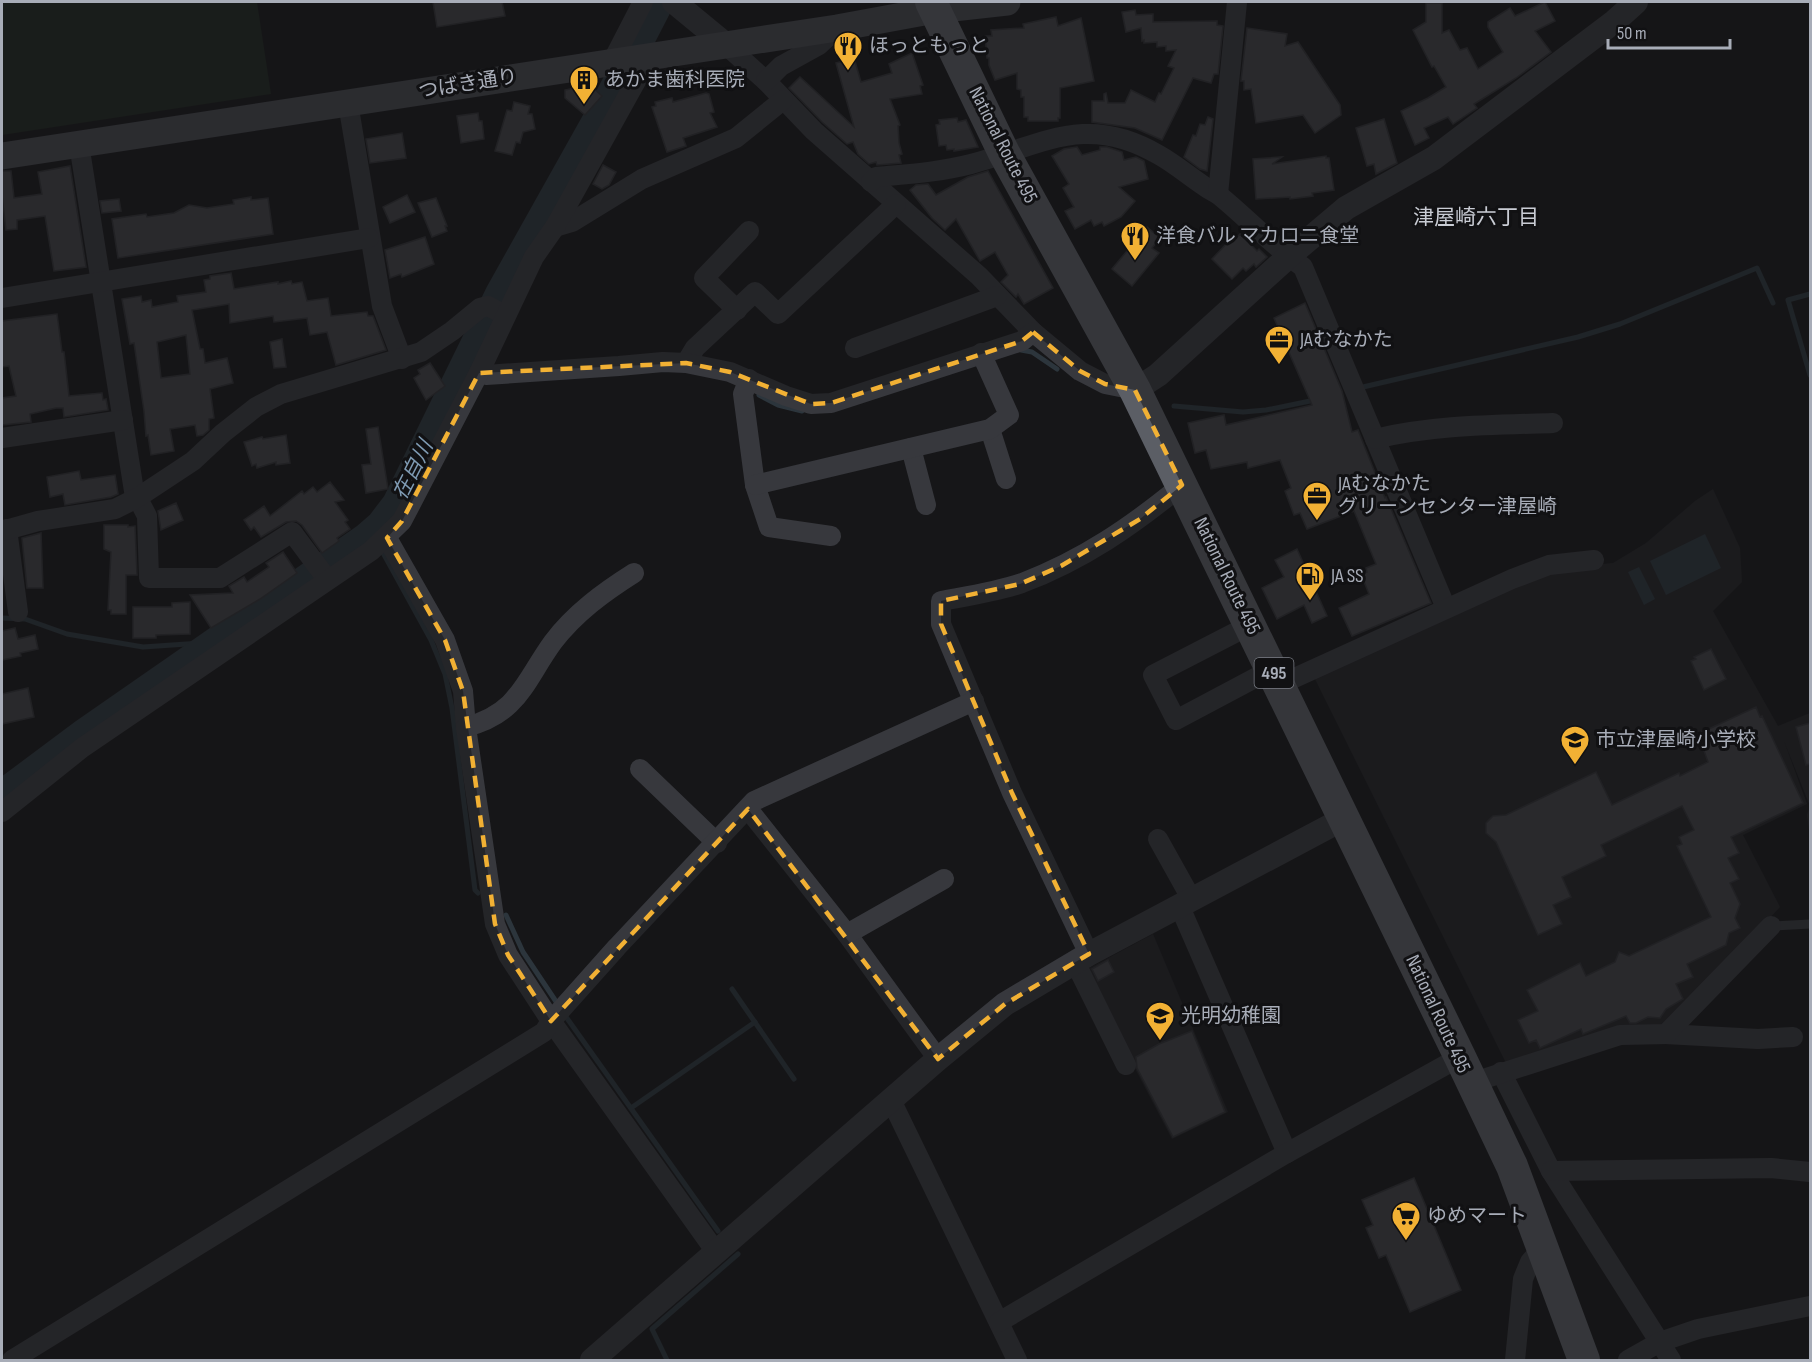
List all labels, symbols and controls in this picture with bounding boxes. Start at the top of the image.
scale bar [1608,12,1730,50]
text: 50 m [1617,23,1647,44]
restaurant icon: ほっともっと [832,30,864,72]
place label: ほっともっと [869,34,989,58]
street label: つばき通り [417,64,519,104]
building icon: あかま歯科医院 [568,64,600,106]
place label: あかま歯科医院 [605,68,745,92]
street label: National Route 495 [963,83,1043,207]
district label: 津屋崎六丁目 [1413,205,1539,230]
restaurant icon: 洋食バル マカロニ食堂 [1119,220,1151,262]
place label: 洋食バル マカロニ食堂 [1156,224,1359,248]
office icon: JAむなかた [1263,324,1295,366]
place label: JAむなかた [1299,328,1393,352]
water label: 在自川 [388,434,439,504]
place label: JAむなかた グリーンセンター津屋崎 [1337,472,1557,519]
office icon: JAむなかた グリーンセンター津屋崎 [1301,480,1333,522]
street label: National Route 495 [1188,514,1266,638]
fuel station icon: JA SS [1294,560,1326,602]
place label: JA SS [1330,564,1364,588]
road number: 495 [1254,658,1294,688]
school or university icon: 市立津屋崎小学校 [1559,724,1591,766]
place label: 市立津屋崎小学校 [1596,728,1756,752]
street label: National Route 495 [1400,951,1476,1077]
school or university icon: 光明幼稚園 [1144,1000,1176,1042]
place label: 光明幼稚園 [1181,1004,1281,1028]
supermarket icon: ゆめマート [1390,1200,1422,1242]
place label: ゆめマート [1427,1204,1527,1228]

